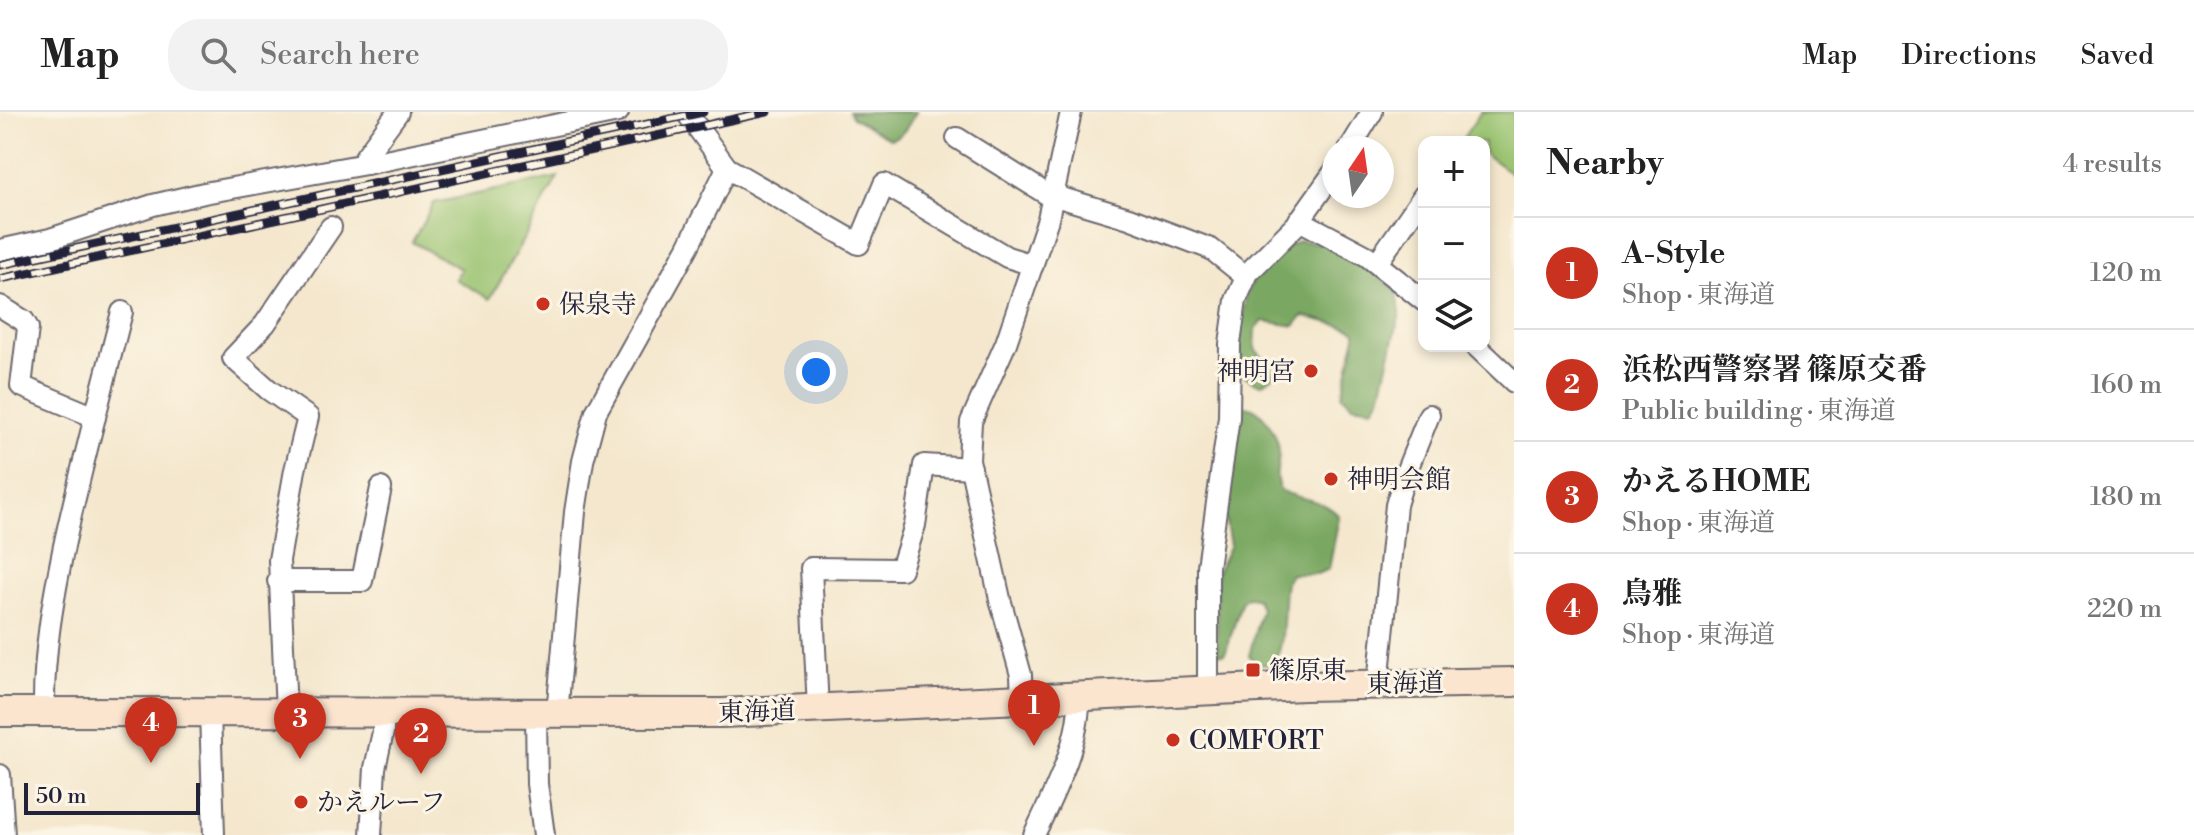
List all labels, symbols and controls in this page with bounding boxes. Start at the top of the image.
search box [168,19,728,91]
text: Map [40,32,120,79]
icon: search [196,33,240,77]
text: Search here [260,36,420,74]
text: Map [1802,38,1857,73]
text: Directions [1901,38,2036,73]
text: Saved [2080,38,2154,73]
north arrow [1322,136,1394,208]
map controls [1418,136,1490,352]
button: + [1418,136,1490,208]
text: Nearby [1546,143,1664,185]
text: 4 results [2063,148,2162,180]
button: − [1418,208,1490,280]
text: A-Style [1622,235,1725,273]
text: 1 [1566,257,1578,289]
text: 120 m [2090,257,2162,289]
text: Shop · 東海道 [1622,279,1775,311]
button: layers [1418,280,1490,352]
place label: 保泉寺 [559,289,637,321]
marker: 保泉寺 [534,295,552,313]
text: 浜松西警察署 篠原交番 [1622,351,1927,389]
your location [796,352,836,392]
place label: 神明宮 [1217,356,1295,388]
marker: 神明宮 [1302,362,1320,380]
text: 2 [1564,369,1580,401]
text: 160 m [2091,369,2162,401]
text: Public building · 東海道 [1622,395,1896,427]
text: かえるHOME [1622,463,1810,501]
place label: 神明会館 [1347,464,1451,496]
marker: 神明会館 [1322,470,1340,488]
text: 3 [1564,481,1580,513]
text: 180 m [2090,481,2162,513]
text: Shop · 東海道 [1622,507,1775,539]
text: 鳥雅 [1622,575,1682,613]
text: 4 [1563,593,1581,625]
text: 220 m [2087,593,2162,625]
text: Shop · 東海道 [1622,619,1775,651]
place label: 篠原東 [1269,655,1347,687]
marker: 篠原東 [1244,661,1262,679]
street label: 東海道 [1366,667,1444,701]
pin: 1 [1008,680,1060,746]
pin: 3 [274,693,326,759]
street label: 東海道 [717,695,797,729]
pin: 4 [125,697,177,763]
pin: 2 [395,708,447,774]
place label: COMFORT [1189,725,1324,757]
marker: COMFORT [1164,731,1182,749]
scale bar [24,779,200,815]
text: 50 m [36,783,87,810]
place label: かえルーフ [317,787,446,819]
marker: かえルーフ [292,793,310,811]

